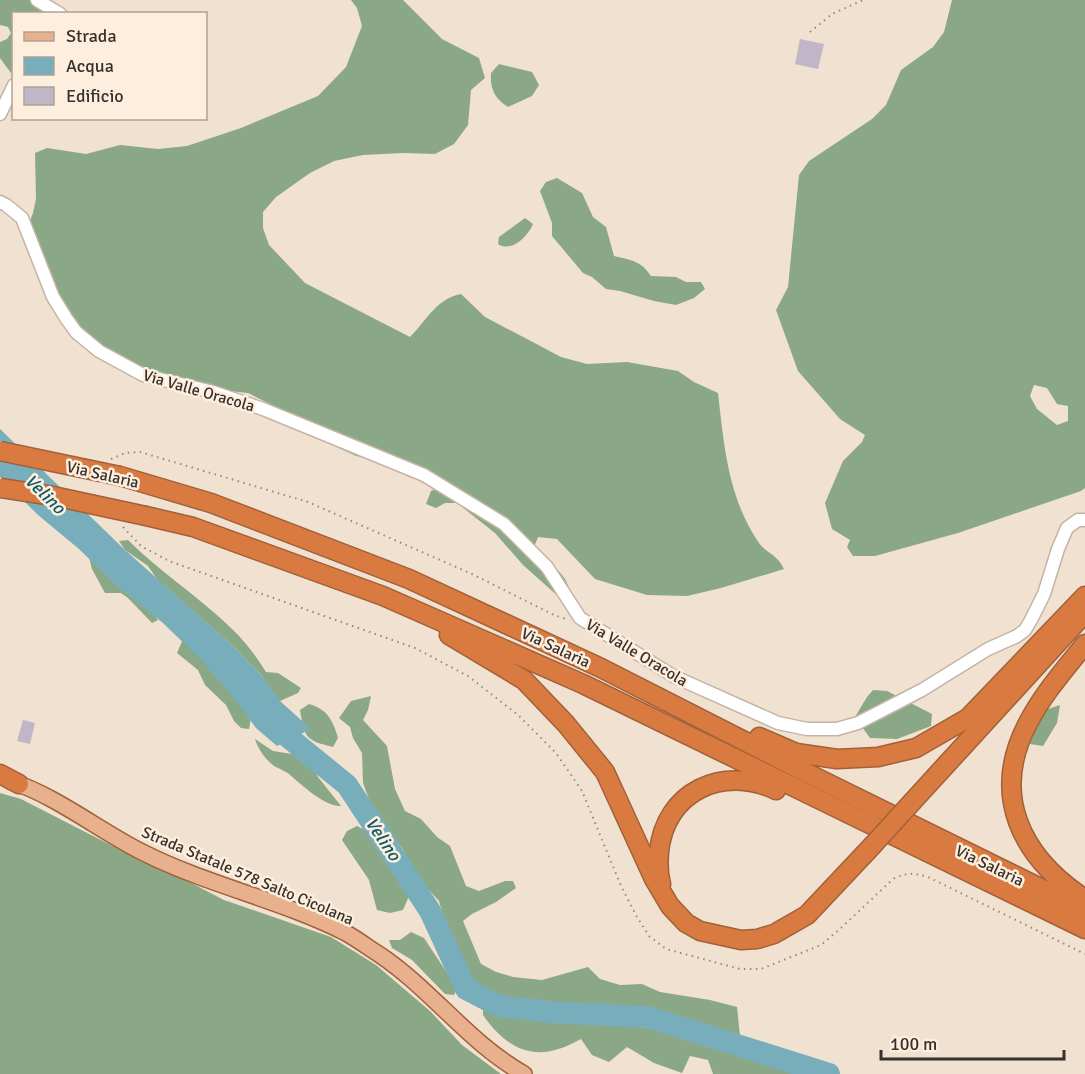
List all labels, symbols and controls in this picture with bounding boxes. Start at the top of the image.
legend [12,12,207,120]
text: Strada [66,25,117,47]
text: Acqua [66,55,114,77]
text: Edificio [66,85,124,107]
street label: Via Valle Oracola [141,365,257,416]
street label: Via Salaria [65,457,141,493]
water label: Velino [20,470,71,520]
street label: Via Valle Oracola [582,615,691,691]
street label: Via Salaria [518,623,593,673]
water label: Velino [361,813,406,866]
street label: Strada Statale 578 Salto Cicolana [139,822,357,930]
street label: Via Salaria [952,841,1027,891]
scale bar [881,1023,1064,1061]
text: 100 m [890,1033,937,1055]

